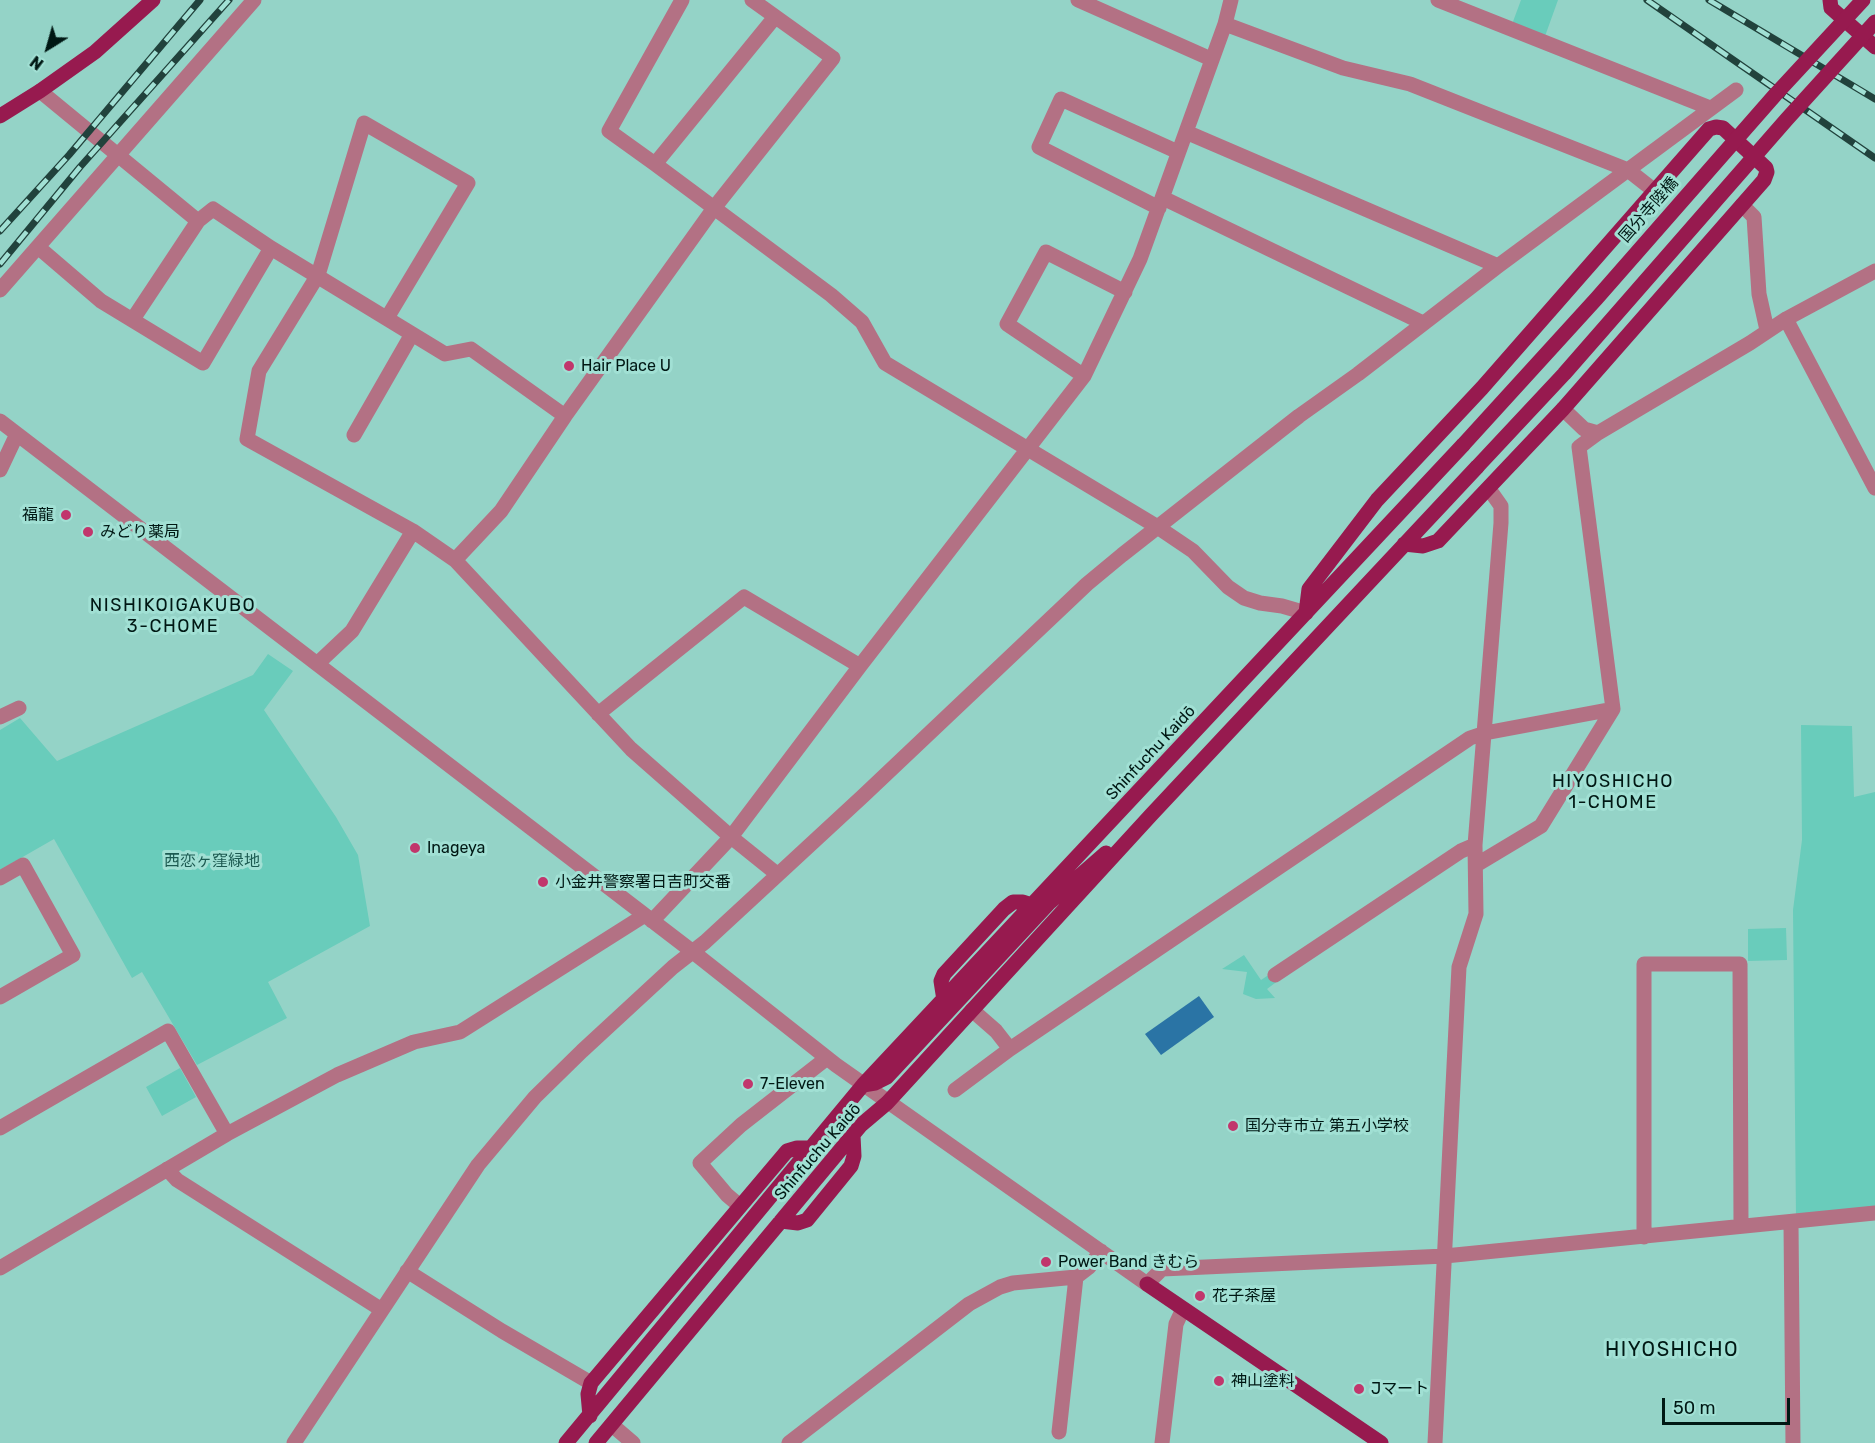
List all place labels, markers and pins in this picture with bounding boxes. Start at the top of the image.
place label: Hair Place U [581,356,671,376]
marker: Hair Place U [562,359,576,373]
place label: 福龍 [22,505,54,525]
marker: 福龍 [59,508,73,522]
place label: みどり薬局 [100,522,180,542]
marker: みどり薬局 [81,525,95,539]
place label: Inageya [427,838,485,858]
marker: Inageya [408,841,422,855]
place label: 小金井警察署日吉町交番 [555,872,731,892]
marker: 小金井警察署日吉町交番 [536,875,550,889]
place label: 7-Eleven [760,1074,825,1094]
marker: 7-Eleven [741,1077,755,1091]
place label: 国分寺市立 第五小学校 [1245,1116,1409,1136]
marker: 国分寺市立 第五小学校 [1226,1119,1240,1133]
place label: Power Band きむら [1058,1252,1199,1272]
marker: Power Band きむら [1039,1255,1053,1269]
place label: 花子茶屋 [1212,1286,1276,1306]
marker: 花子茶屋 [1193,1289,1207,1303]
place label: 神山塗料 [1231,1371,1295,1391]
marker: 神山塗料 [1212,1374,1226,1388]
place label: Jマート [1371,1379,1429,1399]
marker: Jマート [1352,1382,1366,1396]

